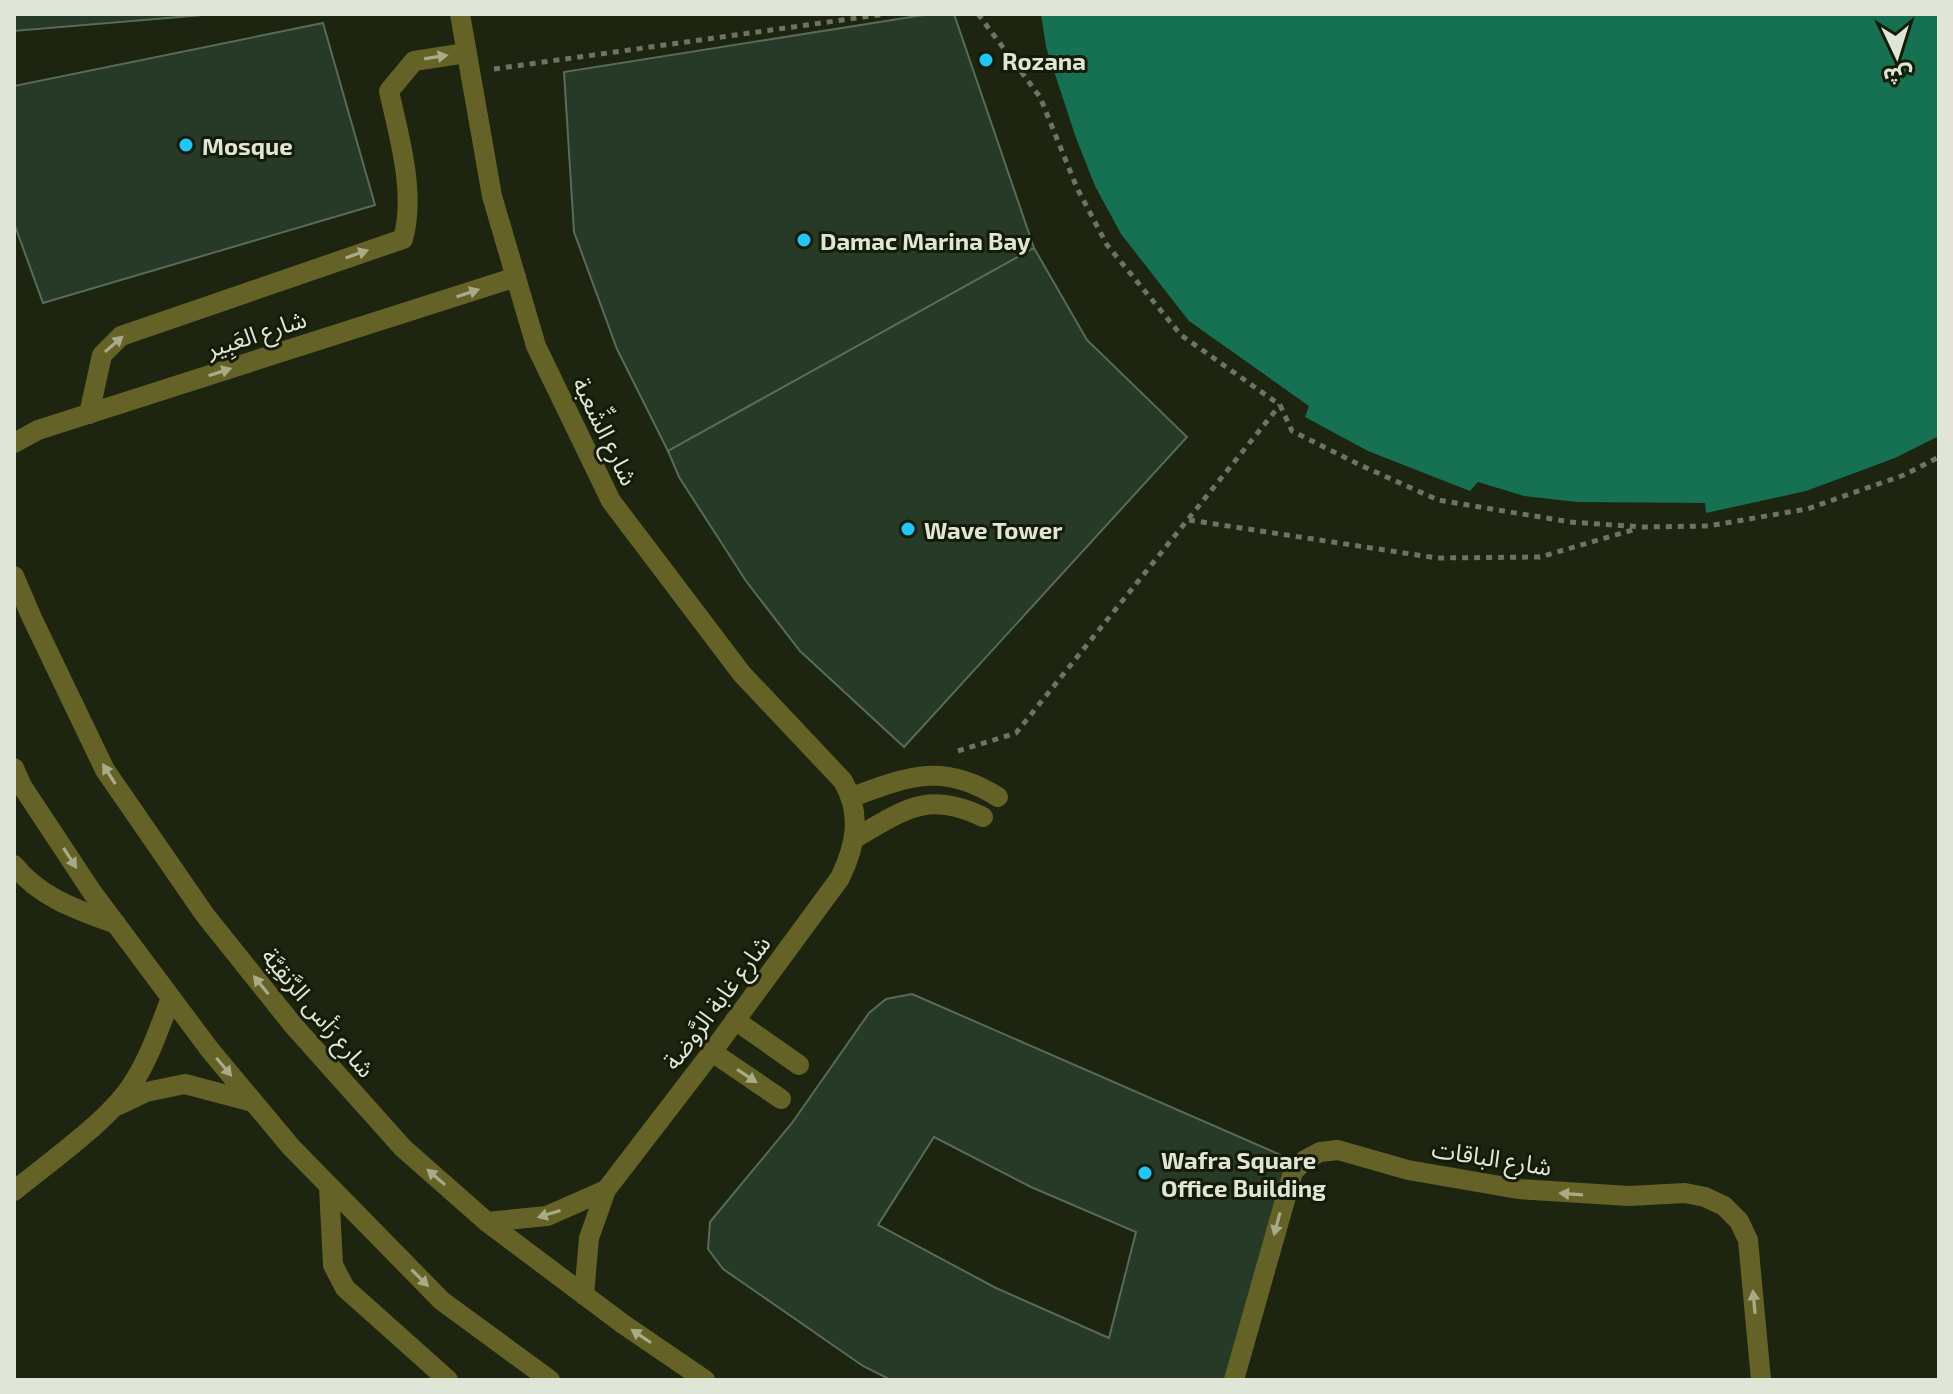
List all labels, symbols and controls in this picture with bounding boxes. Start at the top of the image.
north arrow [1857,16,1937,96]
place label: Rozana [1002,46,1086,75]
one-way arrow [424,50,449,63]
marker: Rozana [977,51,995,69]
text: ش [1882,62,1914,91]
place label: Mosque [202,131,293,160]
marker: Mosque [177,136,195,154]
place label: Damac Marina Bay [820,226,1031,255]
marker: Damac Marina Bay [795,231,813,249]
one-way arrow [346,248,370,260]
one-way arrow [456,286,480,299]
street label: شارع العَبِير [201,303,311,367]
one-way arrow [104,336,124,353]
one-way arrow [208,366,232,378]
street label: شارع الشِّعبة [564,370,649,492]
place label: Wave Tower [924,515,1063,544]
marker: Wave Tower [899,520,917,538]
one-way arrow [102,763,116,785]
one-way arrow [62,848,77,869]
street label: شارع غابة الرَّوضة [656,929,779,1077]
street label: شارع رَأس الرَّنقِيَّة [253,941,382,1085]
one-way arrow [253,975,270,995]
one-way arrow [215,1057,232,1077]
one-way arrow [736,1068,757,1083]
street label: شارع الباقات [1429,1133,1554,1185]
place label: Wafra Square Office Building [1161,1145,1326,1202]
marker: Wafra Square Office Building [1136,1164,1154,1182]
one-way arrow [426,1168,446,1186]
one-way arrow [1558,1187,1583,1200]
one-way arrow [536,1208,561,1220]
one-way arrow [1270,1212,1283,1236]
one-way arrow [410,1268,429,1287]
one-way arrow [1748,1289,1761,1314]
one-way arrow [630,1329,652,1344]

